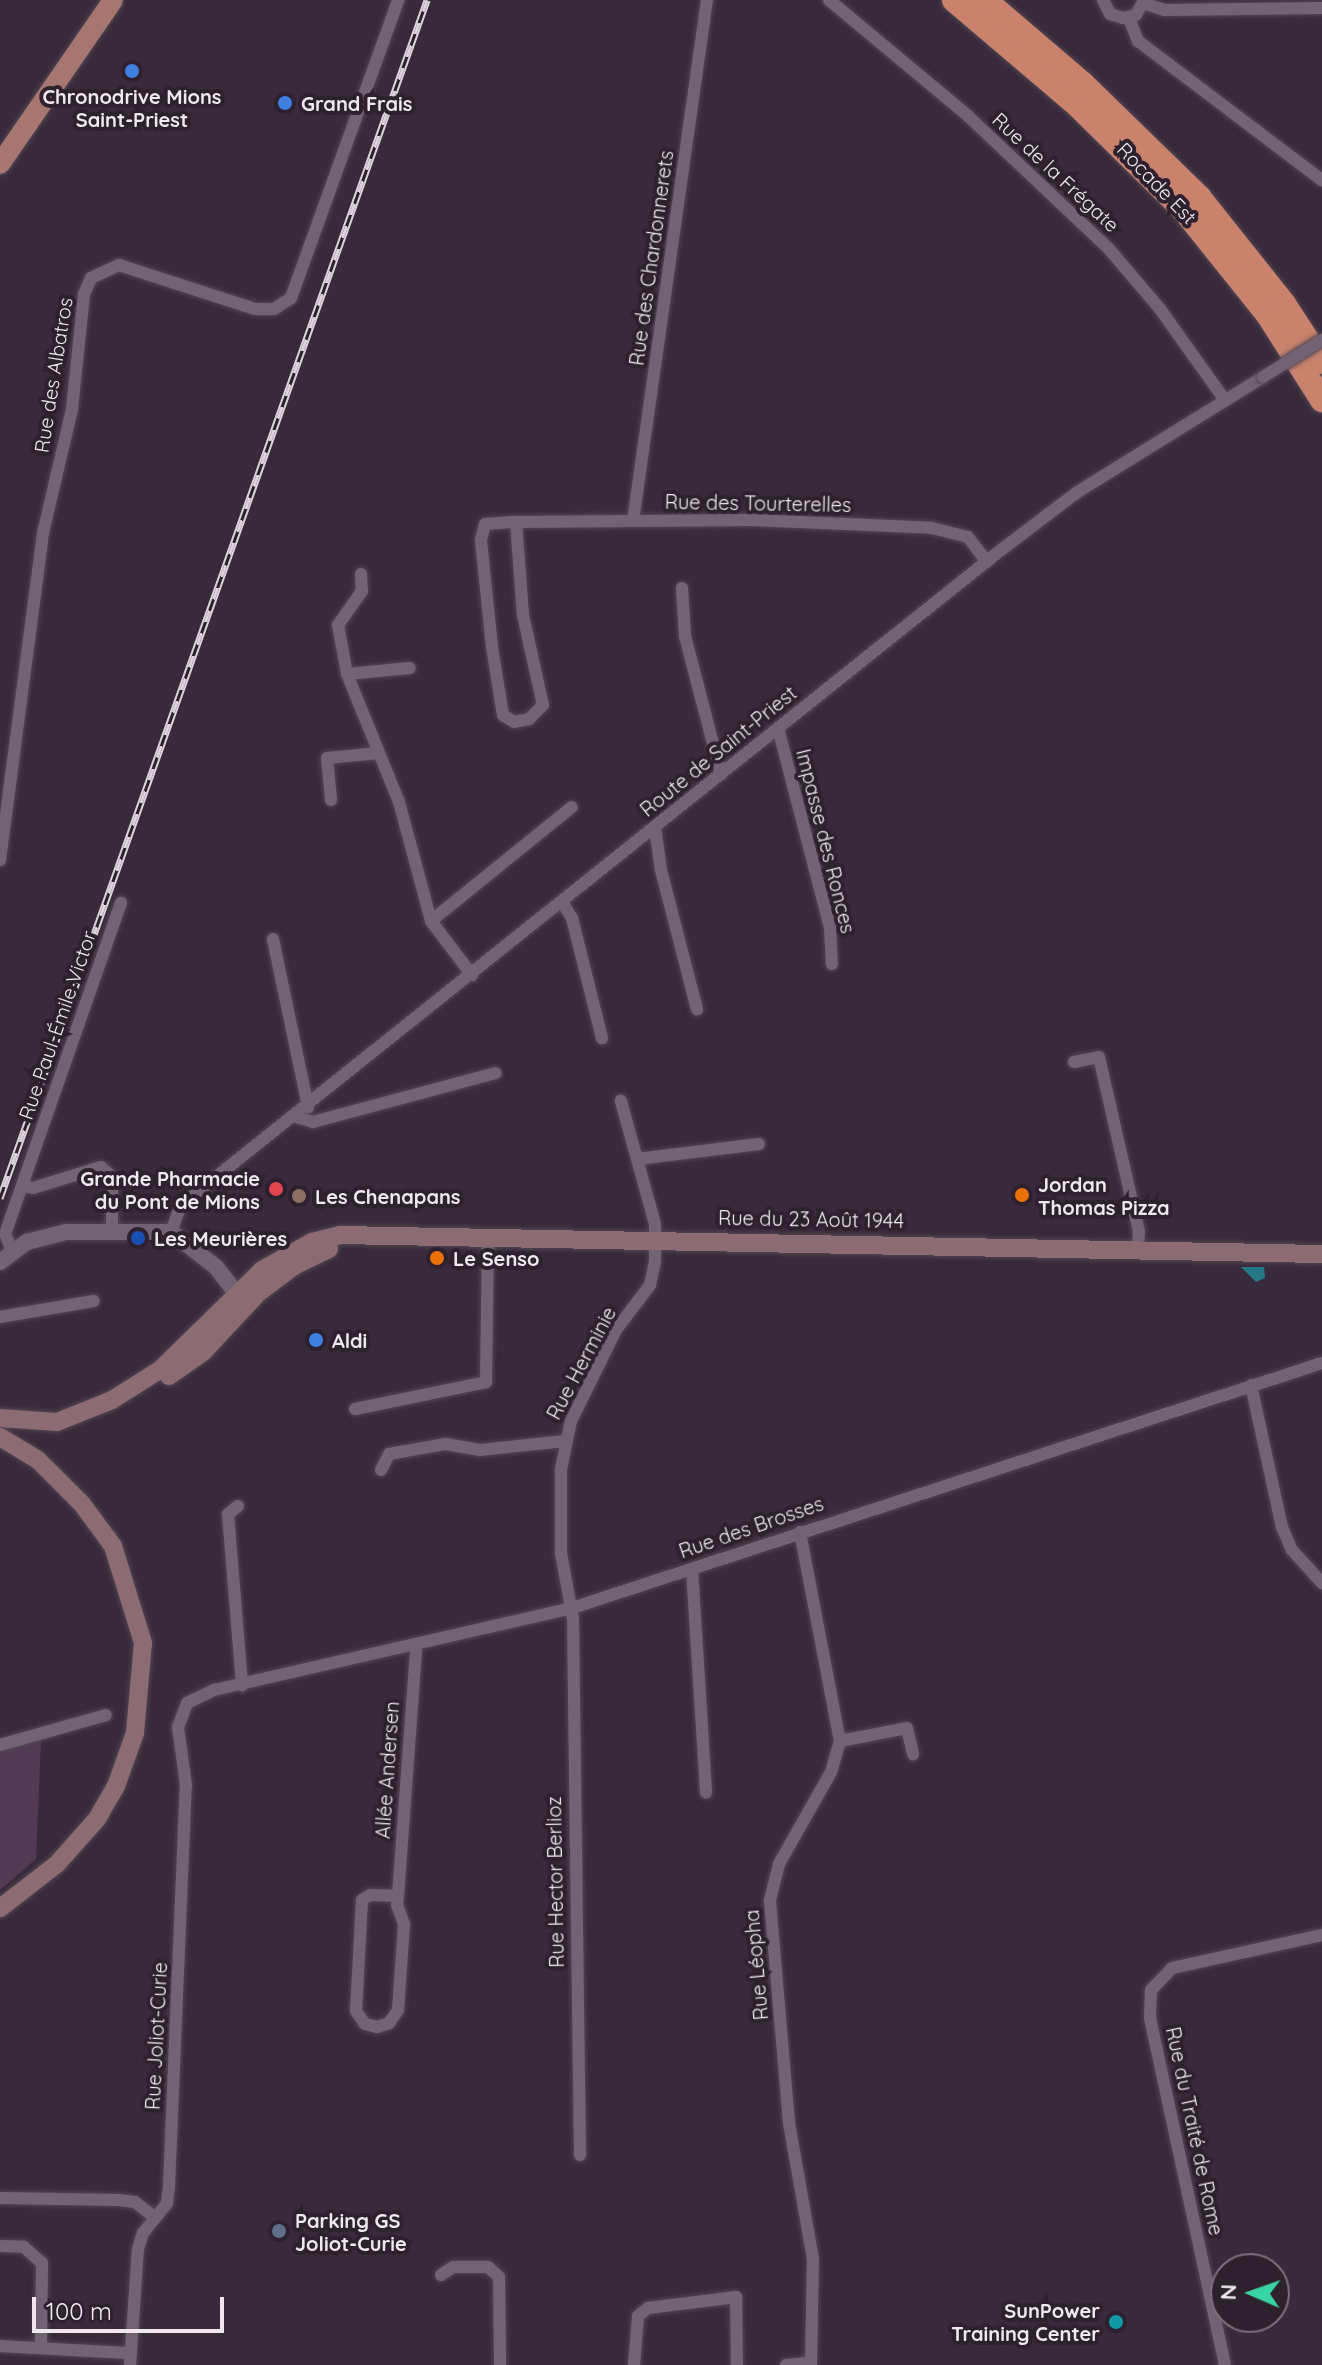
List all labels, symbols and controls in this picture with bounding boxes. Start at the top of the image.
marker: Chronodrive Mions Saint-Priest [123,62,141,80]
place label: Chronodrive Mions Saint-Priest [42,84,222,131]
place label: Grand Frais [301,91,412,115]
marker: Grand Frais [276,94,294,112]
street label: Rue de la Frégate [988,107,1124,237]
street label: Rocade Est [1112,137,1202,229]
street label: Rue des Chardonnerets [624,149,678,367]
street label: Rue des Albatros [29,296,77,454]
street label: Rue des Tourterelles [664,489,852,517]
street label: Route de Saint-Priest [635,681,801,821]
street label: Impasse des Ronces [791,746,861,936]
street label: Rue Paul-Émile Victor [13,927,101,1123]
place label: Grande Pharmacie du Pont de Mions [80,1166,260,1213]
place label: Jordan Thomas Pizza [1038,1172,1170,1219]
marker: Grande Pharmacie du Pont de Mions [267,1180,285,1198]
place label: Les Chenapans [315,1184,460,1208]
marker: Jordan Thomas Pizza [1013,1186,1031,1204]
marker: Les Chenapans [290,1187,308,1205]
street label: Rue du 23 Août 1944 [718,1205,904,1233]
place label: Les Meurières [154,1226,287,1250]
marker: Les Meurières [129,1229,147,1247]
place label: Le Senso [453,1246,539,1270]
marker: Le Senso [428,1249,446,1267]
street label: Rue Herminie [541,1302,621,1424]
place label: Aldi [332,1328,367,1352]
marker: Aldi [307,1331,325,1349]
street label: Rue des Brosses [676,1491,826,1563]
street label: Allée Andersen [370,1700,404,1840]
street label: Rue Hector Berlioz [542,1796,568,1968]
street label: Rue Léopha [739,1909,773,2021]
street label: Rue Joliot-Curie [140,1961,172,2111]
street label: Rue du Traité de Rome [1161,2025,1229,2237]
place label: Parking GS Joliot-Curie [295,2208,407,2255]
marker: Parking GS Joliot-Curie [270,2222,288,2240]
north arrow [1210,2253,1290,2333]
scale bar [36,2281,228,2331]
text: N [1214,2284,1242,2301]
text: 100 m [46,2296,112,2326]
place label: SunPower Training Center [951,2298,1100,2345]
marker: SunPower Training Center [1107,2313,1125,2331]

